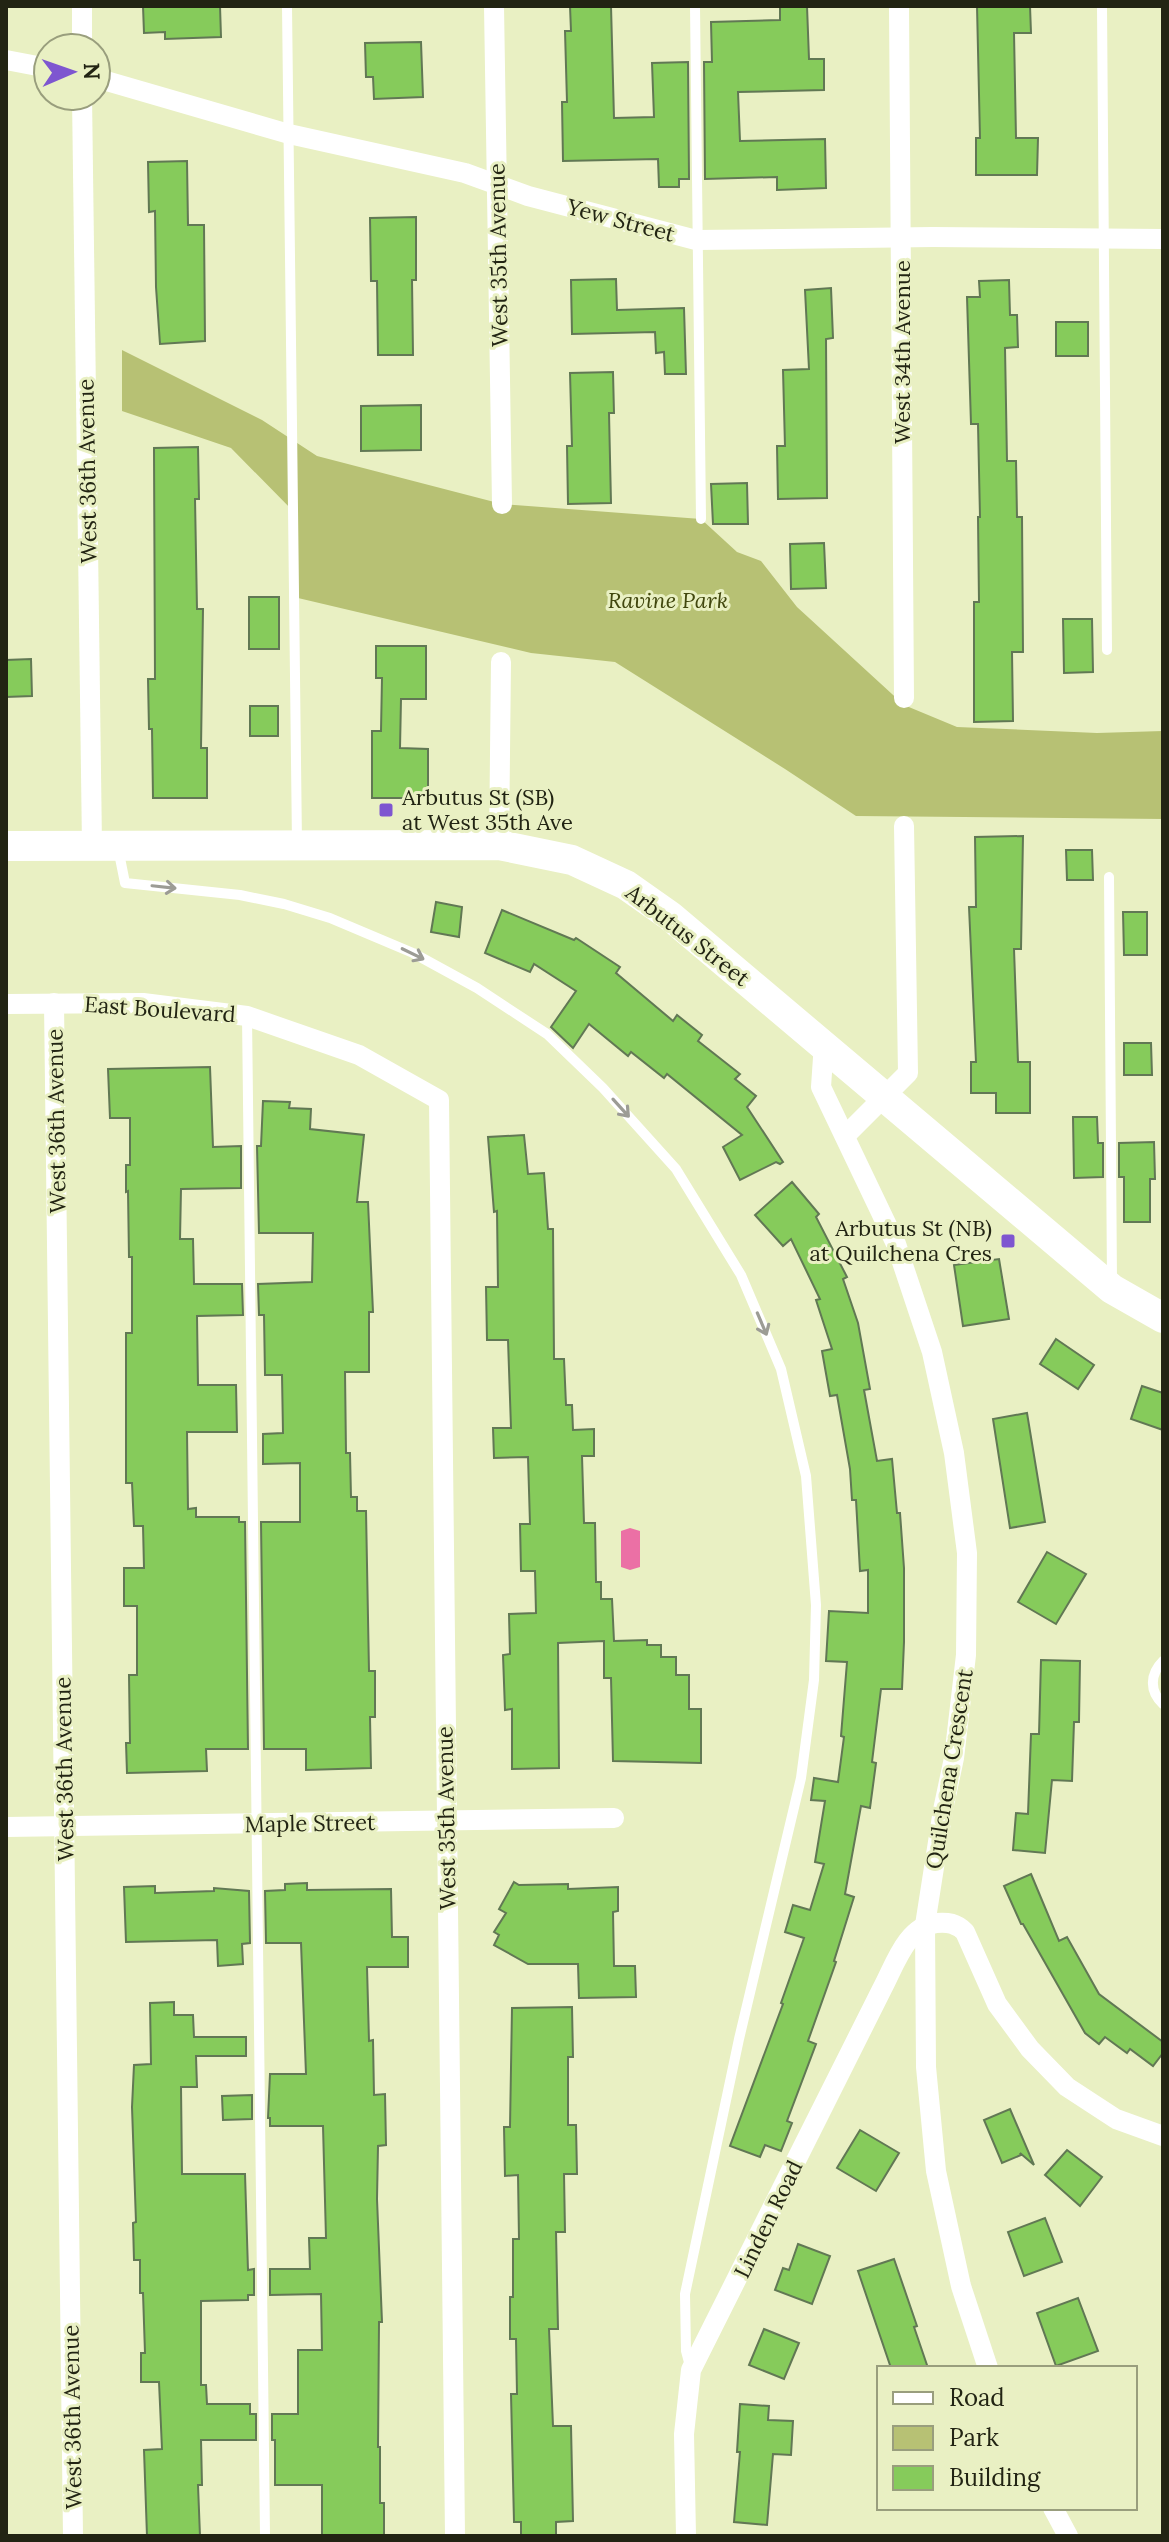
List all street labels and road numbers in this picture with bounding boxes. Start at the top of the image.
street label: West 35th Avenue [482,163,514,347]
street label: Yew Street [563,192,678,248]
street label: West 34th Avenue [888,260,916,444]
street label: West 36th Avenue [71,378,103,564]
street label: Arbutus Street [620,877,756,992]
street label: East Boulevard [83,990,237,1028]
street label: West 36th Avenue [40,1028,72,1214]
street label: Quilchena Crescent [919,1667,979,1871]
street label: West 36th Avenue [48,1676,80,1862]
street label: West 35th Avenue [430,1726,462,1910]
street label: Maple Street [244,1808,376,1838]
street label: Linden Road [727,2156,809,2282]
street label: West 36th Avenue [56,2324,88,2510]

